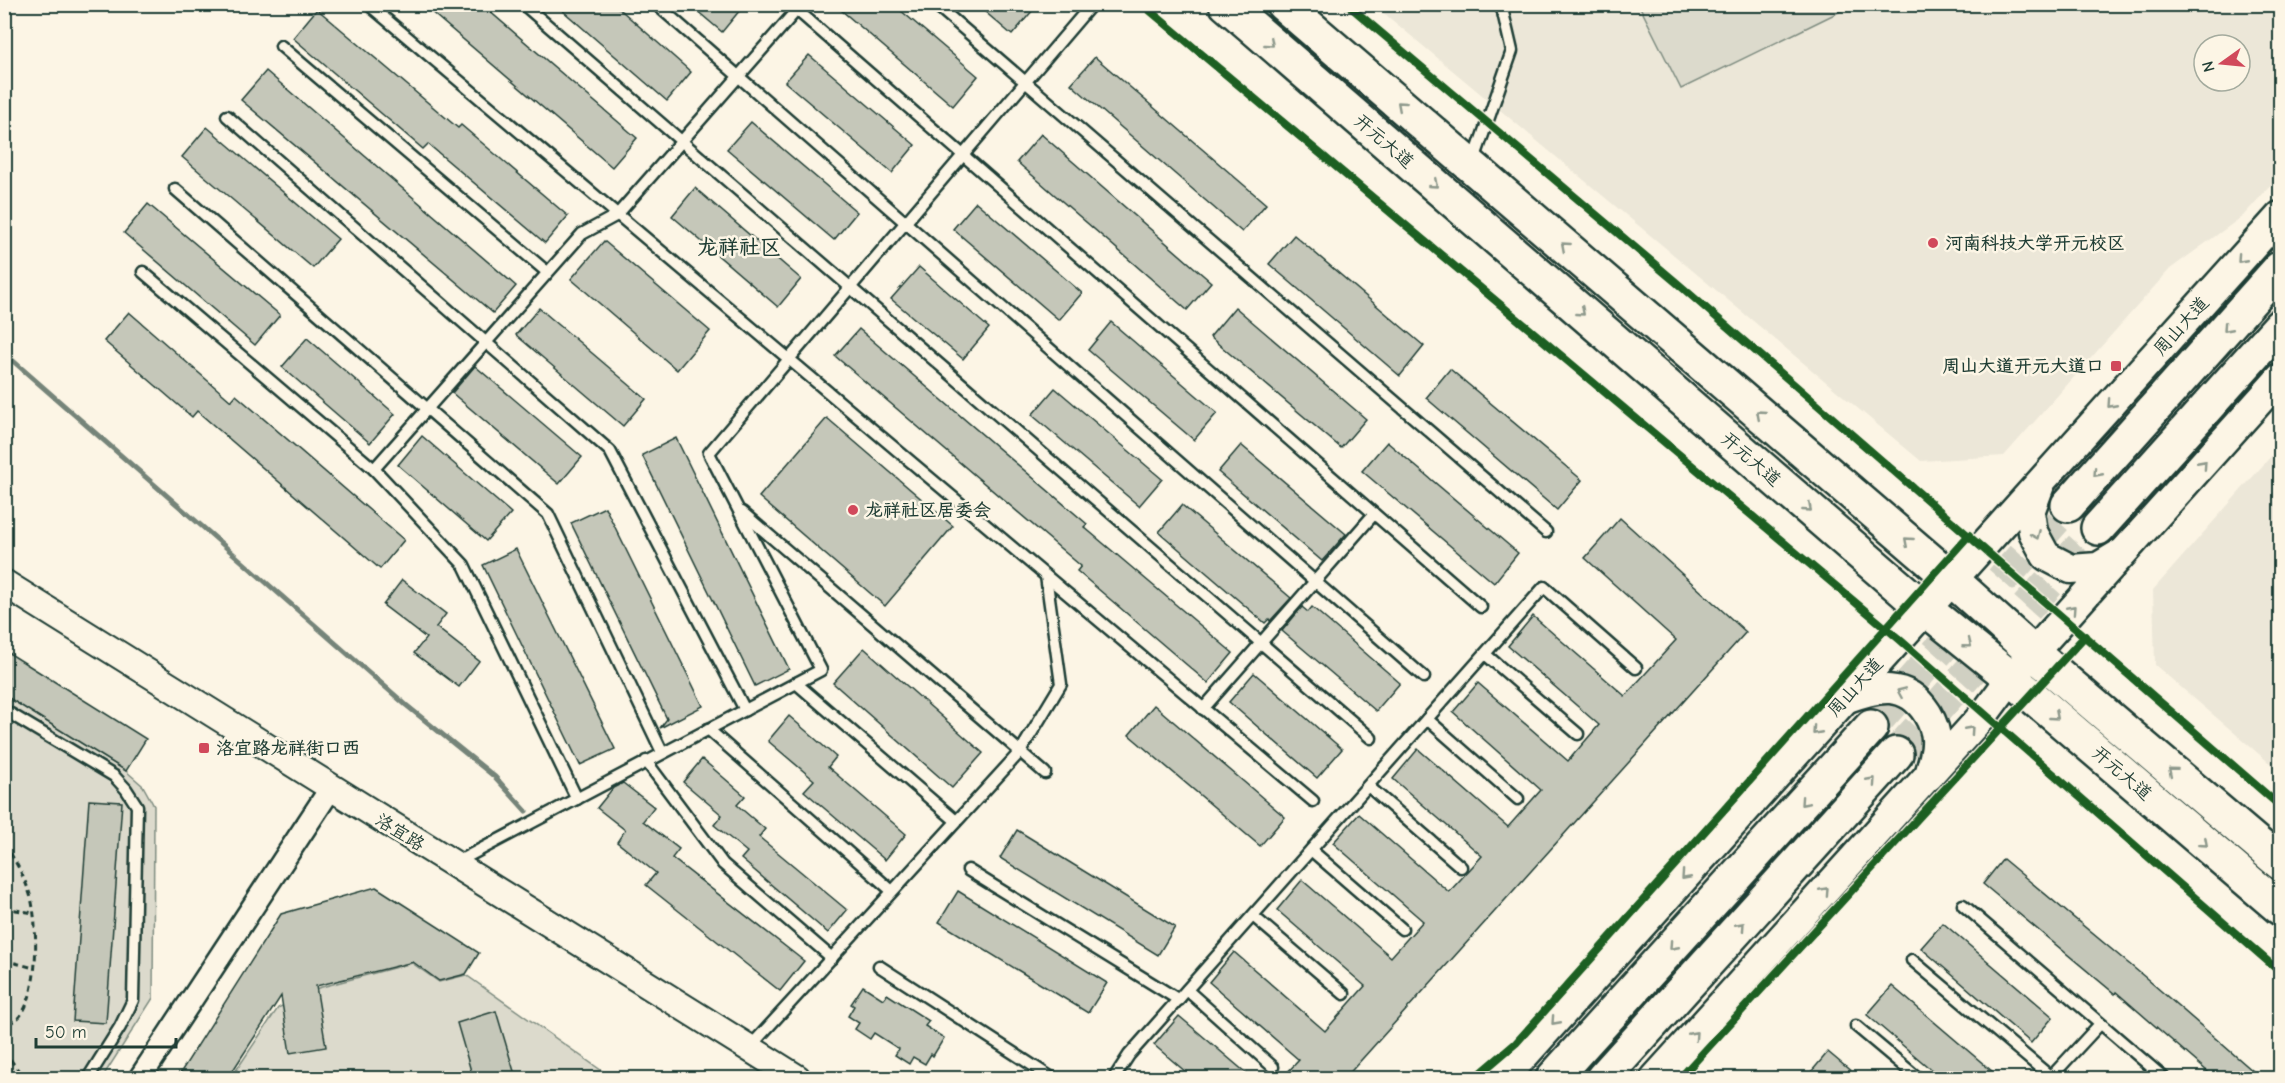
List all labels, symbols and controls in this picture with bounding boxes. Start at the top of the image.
north arrow [2192,33,2252,93]
one-way arrow [1263,36,1274,47]
text: N [2198,59,2219,74]
one-way arrow [1397,102,1408,113]
street label: 开元大道 [1350,110,1418,173]
one-way arrow [1427,177,1438,188]
place label: 河南科技大学开元校区 [1945,233,2125,254]
district label: 龙祥社区 [697,235,781,259]
marker: 河南科技大学开元校区 [1926,236,1940,250]
one-way arrow [1561,242,1572,253]
one-way arrow [2237,252,2248,263]
street label: 周山大道 [2149,293,2213,360]
one-way arrow [1574,305,1585,316]
one-way arrow [2223,321,2234,331]
place label: 周山大道开元大道口 [1942,356,2104,377]
marker: 周山大道开元大道口 [2109,359,2123,373]
one-way arrow [2107,397,2118,408]
one-way arrow [1756,410,1767,421]
street label: 开元大道 [1717,428,1785,491]
one-way arrow [2196,460,2207,471]
one-way arrow [2093,466,2104,476]
place label: 龙祥社区居委会 [865,500,991,521]
one-way arrow [1801,501,1812,512]
marker: 龙祥社区居委会 [846,503,860,517]
one-way arrow [2029,529,2041,540]
one-way arrow [1904,537,1915,548]
one-way arrow [2065,605,2076,616]
one-way arrow [1961,636,1972,647]
street label: 周山大道 [1823,654,1887,721]
one-way arrow [1896,688,1907,700]
one-way arrow [2048,709,2059,720]
one-way arrow [1812,724,1823,735]
one-way arrow [1963,727,1974,737]
place label: 洛宜路龙祥街口西 [216,738,360,759]
marker: 洛宜路龙祥街口西 [197,741,211,755]
street label: 开元大道 [2088,742,2156,805]
one-way arrow [2168,767,2179,778]
one-way arrow [1865,777,1876,788]
one-way arrow [1800,795,1811,805]
street label: 洛宜路 [371,809,428,856]
one-way arrow [2197,835,2208,846]
one-way arrow [1681,869,1692,880]
one-way arrow [1818,887,1829,897]
one-way arrow [1734,922,1745,933]
one-way arrow [1669,939,1680,950]
scale bar [36,1011,176,1049]
one-way arrow [1551,1014,1562,1025]
text: 50 m [45,1022,87,1043]
one-way arrow [1687,1031,1698,1042]

